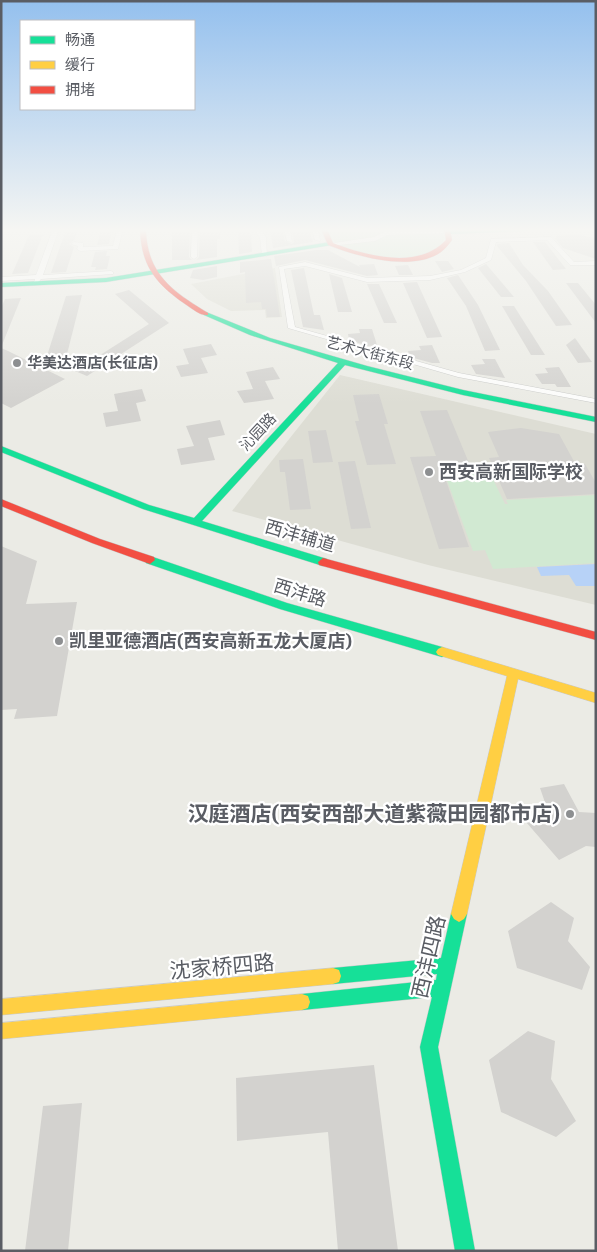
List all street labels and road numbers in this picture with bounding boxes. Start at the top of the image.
street label: 艺术大街东段 [324,332,416,372]
street label: 沁园路 [235,409,279,454]
street label: 西沣辅道 [263,515,338,556]
street label: 西沣路 [271,574,329,610]
street label: 西沣四路 [406,913,449,1000]
street label: 沈家桥四路 [168,948,275,983]

